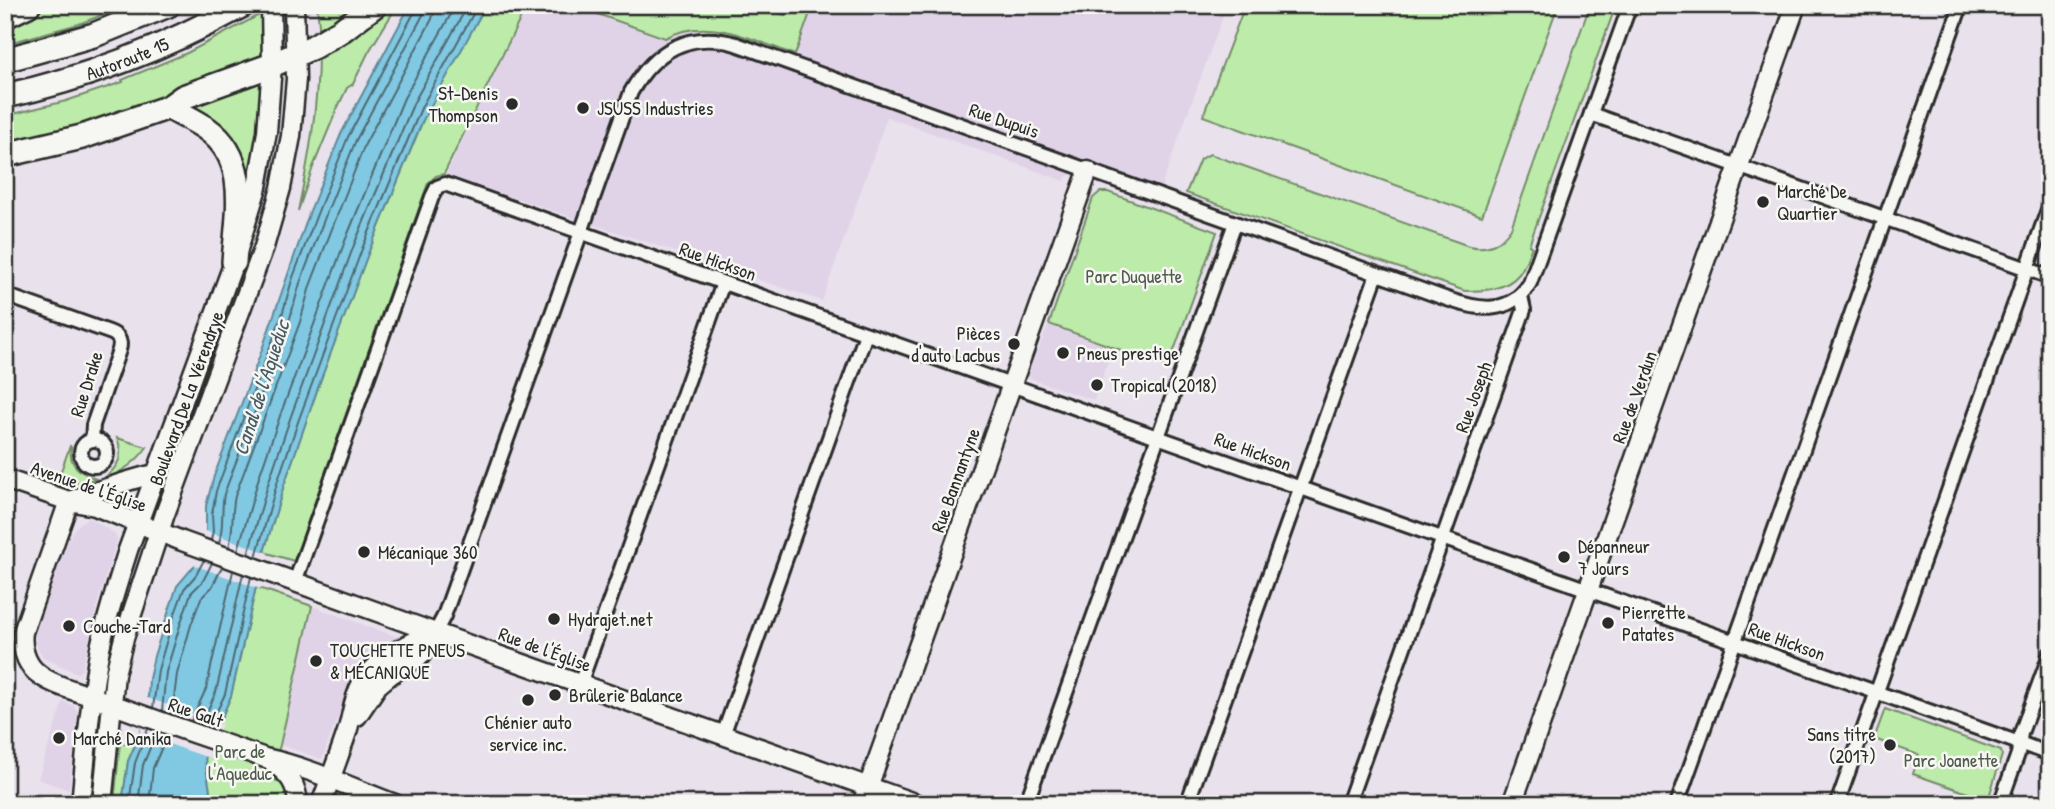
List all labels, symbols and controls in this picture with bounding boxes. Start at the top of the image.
street label: Autoroute 15 [82,30,173,86]
place label: St-Denis Thompson [429,80,498,128]
place label: JSUSS Industries [597,95,713,121]
marker: St-Denis Thompson [504,96,520,112]
street label: Rue Dupuis [966,96,1042,144]
marker: JSUSS Industries [575,100,591,116]
place label: Marché De Quartier [1777,178,1847,226]
marker: Marché De Quartier [1755,194,1771,210]
street label: Rue Hickson [676,235,760,287]
park label: Parc Duquette [1086,263,1183,289]
street label: Boulevard De La Vérendrye [142,307,230,489]
water label: Canal de l'Aqueduc [226,314,297,459]
place label: Pièces d'auto Lacbus [911,320,1000,368]
marker: Pièces d'auto Lacbus [1006,336,1022,352]
place label: Pneus prestige [1077,340,1179,366]
marker: Pneus prestige [1055,345,1071,361]
street label: Rue de Verdun [1605,347,1663,447]
street label: Rue Drake [63,348,109,420]
street label: Rue Joseph [1448,358,1498,436]
place label: Tropical (2018) [1111,372,1217,398]
marker: Tropical (2018) [1089,377,1105,393]
street label: Rue Bannantyne [924,424,986,536]
street label: Rue Hickson [1211,425,1295,477]
street label: Avenue de l'Église [28,454,151,518]
place label: Dépanneur 7 Jours [1578,533,1651,581]
place label: Mécanique 360 [378,539,477,565]
marker: Mécanique 360 [356,544,372,560]
marker: Dépanneur 7 Jours [1556,549,1572,565]
place label: Pierrette Patates [1622,599,1686,647]
place label: Hydrajet.net [568,606,653,632]
marker: Hydrajet.net [546,611,562,627]
place label: Couche-Tard [83,613,171,639]
marker: Pierrette Patates [1600,615,1616,631]
street label: Rue Hickson [1745,615,1829,667]
marker: Couche-Tard [61,618,77,634]
street label: Rue de l'Église [495,620,595,678]
place label: TOUCHETTE PNEUS & MÉCANIQUE [330,637,465,685]
marker: TOUCHETTE PNEUS & MÉCANIQUE [308,653,324,669]
place label: Brûlerie Balance [569,682,683,708]
marker: Brûlerie Balance [547,687,563,703]
street label: Rue Galt [165,691,227,734]
marker: Chénier auto service inc. [520,692,536,708]
place label: Chénier auto service inc. [484,709,572,757]
place label: Sans titre (2017) [1807,721,1876,769]
place label: Marché Danika [73,725,172,751]
marker: Marché Danika [51,730,67,746]
marker: Sans titre (2017) [1882,737,1898,753]
park label: Parc de l'Aqueduc [208,738,273,786]
park label: Parc Joanette [1904,747,1999,773]

